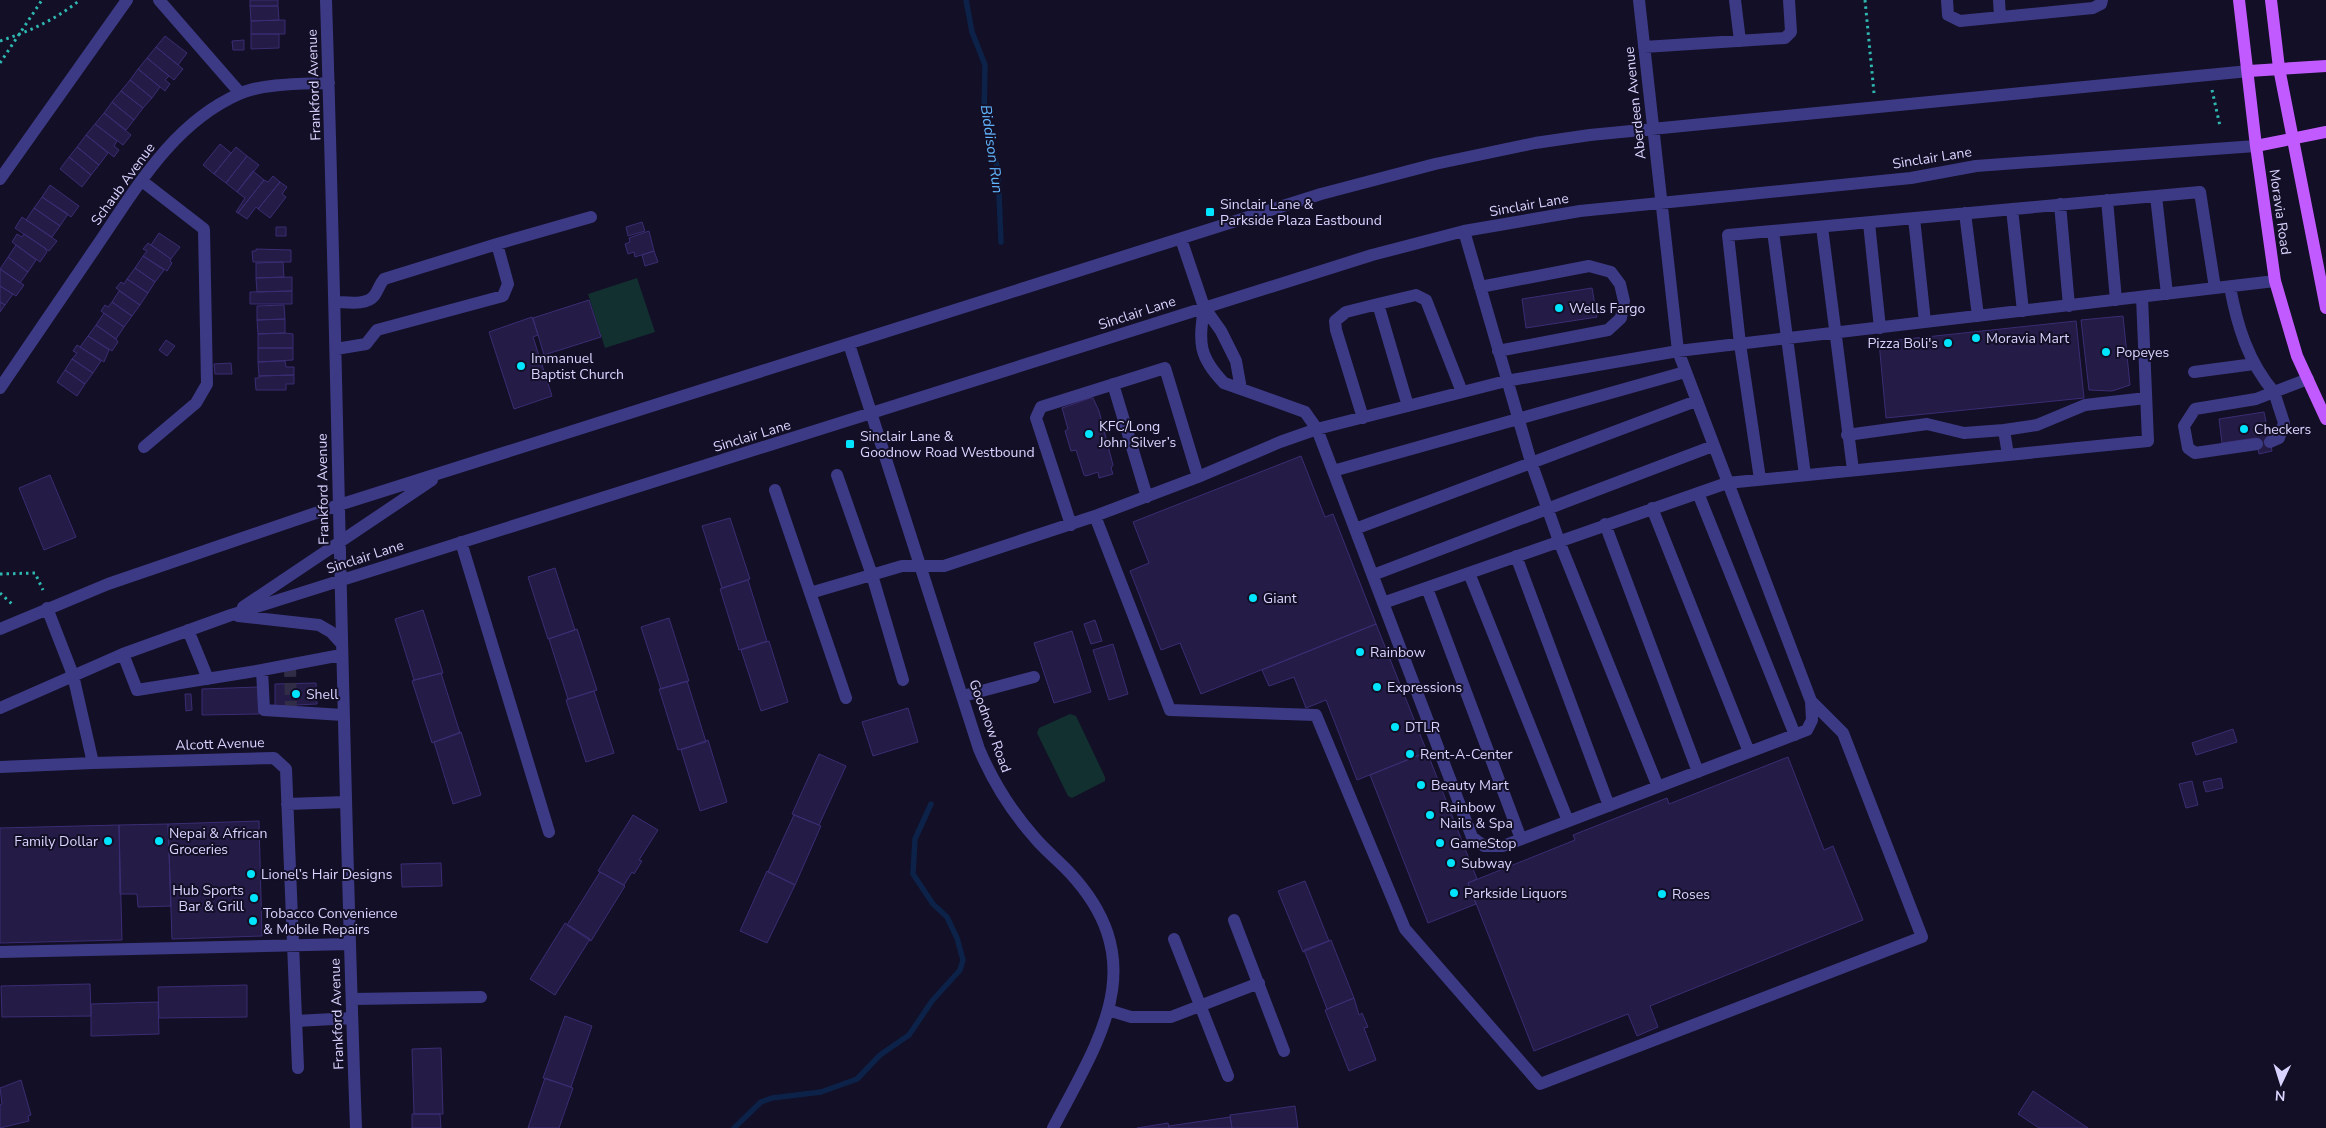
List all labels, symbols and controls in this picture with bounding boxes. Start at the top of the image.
street label: Frankford Avenue [303,29,325,141]
street label: Aberdeen Avenue [1620,46,1650,160]
water label: Biddison Run [976,103,1008,195]
street label: Schaub Avenue [87,139,159,229]
street label: Sinclair Lane [1891,142,1973,174]
street label: Moravia Road [2265,168,2295,256]
street label: Sinclair Lane [1488,189,1570,221]
place label: Sinclair Lane & Parkside Plaza Eastbound [1220,195,1382,230]
marker: Sinclair Lane & Parkside Plaza Eastbound [1204,206,1216,218]
street label: Sinclair Lane [1096,292,1178,334]
place label: Wells Fargo [1569,299,1646,318]
marker: Wells Fargo [1553,302,1565,314]
place label: Moravia Mart [1986,329,2069,348]
marker: Moravia Mart [1970,332,1982,344]
place label: Pizza Boli's [1868,334,1938,353]
marker: Pizza Boli's [1942,337,1954,349]
place label: Popeyes [2116,343,2169,362]
marker: Popeyes [2100,346,2112,358]
place label: Immanuel Baptist Church [531,349,624,384]
marker: Immanuel Baptist Church [515,360,527,372]
street label: Sinclair Lane [711,415,793,457]
place label: KFC/Long John Silver’s [1098,417,1176,452]
place label: Checkers [2254,420,2312,439]
marker: Checkers [2238,423,2250,435]
place label: Sinclair Lane & Goodnow Road Westbound [860,427,1035,462]
marker: KFC/Long John Silver’s [1083,428,1095,440]
street label: Frankford Avenue [313,433,333,545]
marker: Sinclair Lane & Goodnow Road Westbound [844,438,856,450]
street label: Sinclair Lane [324,536,406,578]
place label: Giant [1263,589,1297,608]
marker: Giant [1247,592,1259,604]
place label: Rainbow [1370,643,1426,662]
marker: Rainbow [1354,646,1366,658]
street label: Goodnow Road [964,677,1016,775]
place label: Expressions [1387,678,1462,697]
marker: Expressions [1371,681,1383,693]
place label: Shell [306,685,339,704]
marker: Shell [290,688,302,700]
place label: DTLR [1405,718,1440,737]
marker: DTLR [1389,721,1401,733]
street label: Alcott Avenue [175,733,265,755]
place label: Rent-A-Center [1420,745,1513,764]
marker: Rent-A-Center [1404,748,1416,760]
place label: Beauty Mart [1431,776,1509,795]
marker: Beauty Mart [1415,779,1427,791]
place label: Rainbow Nails & Spa [1440,798,1513,833]
marker: Rainbow Nails & Spa [1424,809,1436,821]
place label: Nepai & African Groceries [169,824,267,859]
place label: Family Dollar [14,832,98,851]
place label: GameStop [1450,834,1516,853]
marker: Family Dollar [102,835,114,847]
marker: Nepai & African Groceries [153,835,165,847]
marker: GameStop [1434,837,1446,849]
place label: Subway [1461,854,1513,873]
marker: Subway [1445,857,1457,869]
place label: Lionel’s Hair Designs [261,865,393,884]
marker: Lionel’s Hair Designs [245,868,257,880]
place label: Hub Sports Bar & Grill [172,881,245,916]
place label: Parkside Liquors [1464,884,1568,903]
place label: Roses [1672,885,1710,904]
marker: Parkside Liquors [1448,887,1460,899]
marker: Roses [1656,888,1668,900]
marker: Hub Sports Bar & Grill [248,892,260,904]
place label: Tobacco Convenience & Mobile Repairs [263,904,397,939]
marker: Tobacco Convenience & Mobile Repairs [247,915,259,927]
street label: Frankford Avenue [326,958,348,1070]
north arrow [2256,1058,2306,1108]
text: N [2274,1086,2286,1105]

